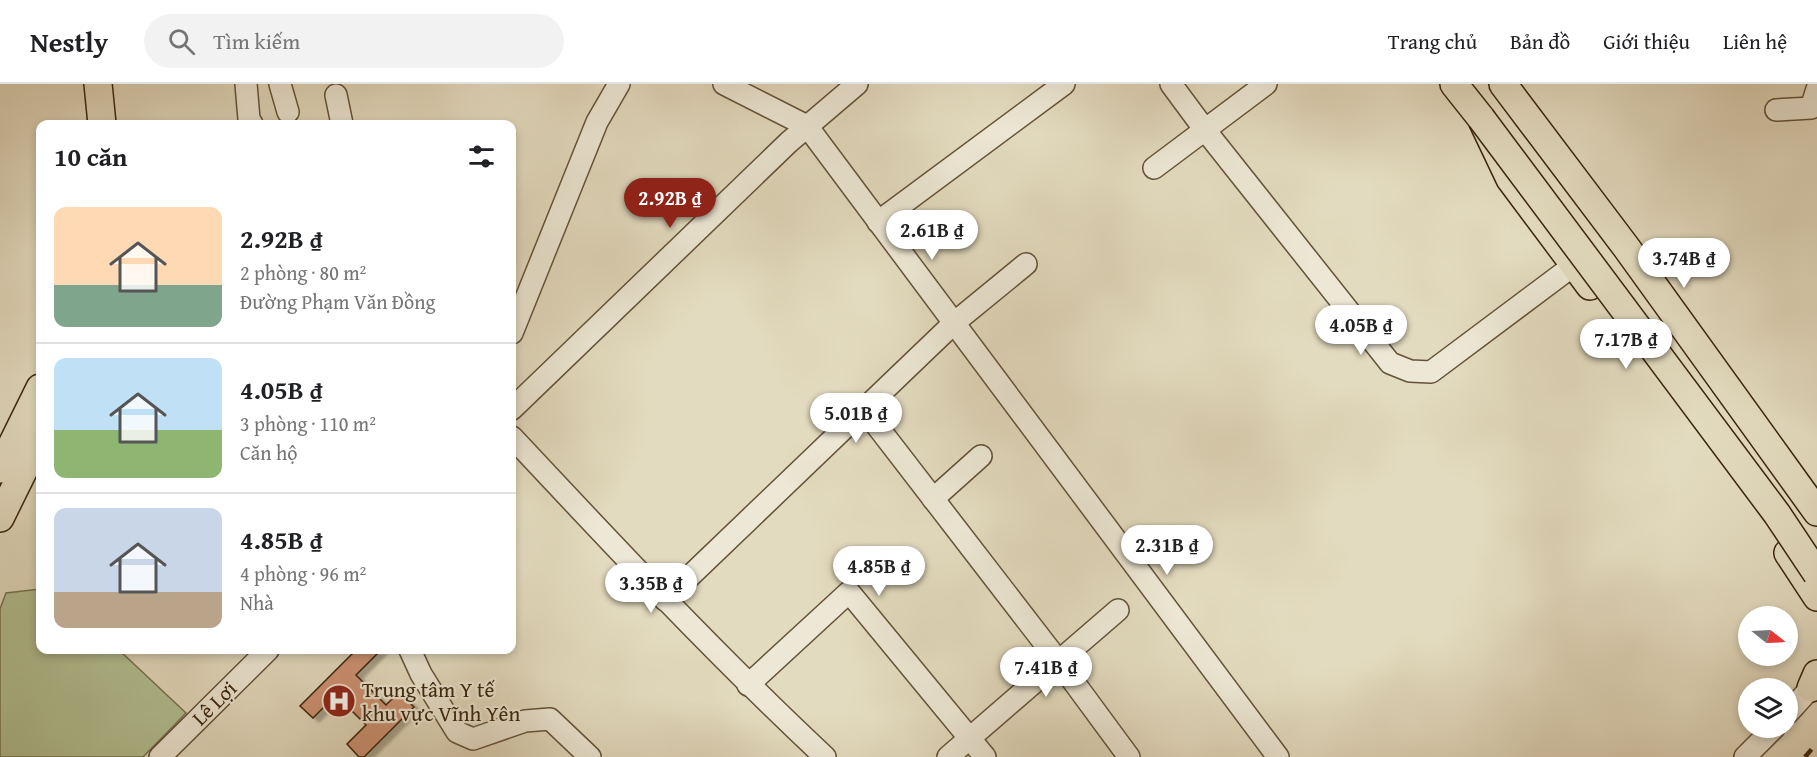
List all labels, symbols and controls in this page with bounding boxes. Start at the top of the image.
search box [144,14,564,68]
text: Nestly [30,21,108,62]
icon: search [165,25,198,58]
text: Tìm kiếm [213,25,300,57]
text: Trang chủ [1388,26,1477,57]
text: Bản đồ [1510,26,1570,57]
text: Giới thiệu [1603,26,1690,57]
text: Liên hệ [1723,26,1787,57]
text: 10 căn [54,137,127,176]
icon: filters [465,140,498,173]
pin: 2.92B ₫ [615,178,725,229]
text: 2.92B ₫ [638,183,702,212]
pin: 2.61B ₫ [877,210,987,261]
text: 2.61B ₫ [900,215,964,244]
text: 2.92B ₫ [240,219,323,258]
icon: home [102,231,174,303]
pin: 3.74B ₫ [1629,238,1739,289]
text: 3.74B ₫ [1652,243,1716,272]
text: 2 phòng · 80 m² [240,258,366,287]
text: Đường Phạm Văn Đồng [240,287,435,316]
pin: 4.05B ₫ [1306,305,1416,356]
text: 4.05B ₫ [1329,310,1393,339]
pin: 7.17B ₫ [1571,319,1681,370]
text: 7.17B ₫ [1594,324,1658,353]
text: 4.05B ₫ [240,370,323,409]
icon: home [102,382,174,454]
pin: 5.01B ₫ [801,393,911,444]
text: 5.01B ₫ [824,398,888,427]
text: 3 phòng · 110 m² [240,409,376,438]
text: Căn hộ [240,438,297,467]
text: 4.85B ₫ [240,520,323,559]
pin: 2.31B ₫ [1112,525,1222,576]
text: 2.31B ₫ [1135,530,1199,559]
icon: home [102,532,174,604]
pin: 4.85B ₫ [824,546,934,597]
text: 4.85B ₫ [847,551,911,580]
text: 4 phòng · 96 m² [240,559,366,588]
pin: 3.35B ₫ [596,563,706,614]
text: 3.35B ₫ [619,568,683,597]
text: Nhà [240,588,274,617]
north arrow [1738,606,1798,666]
map controls [1738,606,1798,738]
pin: 7.41B ₫ [991,647,1101,698]
text: 7.41B ₫ [1014,652,1078,681]
street label: Lê Lợi [184,673,244,733]
place label: Trung tâm Y tế khu vực Vĩnh Yên [362,674,520,729]
button: layers [1738,678,1798,738]
hospital icon: Trung tâm Y tế khu vực Vĩnh Yên [321,683,357,719]

